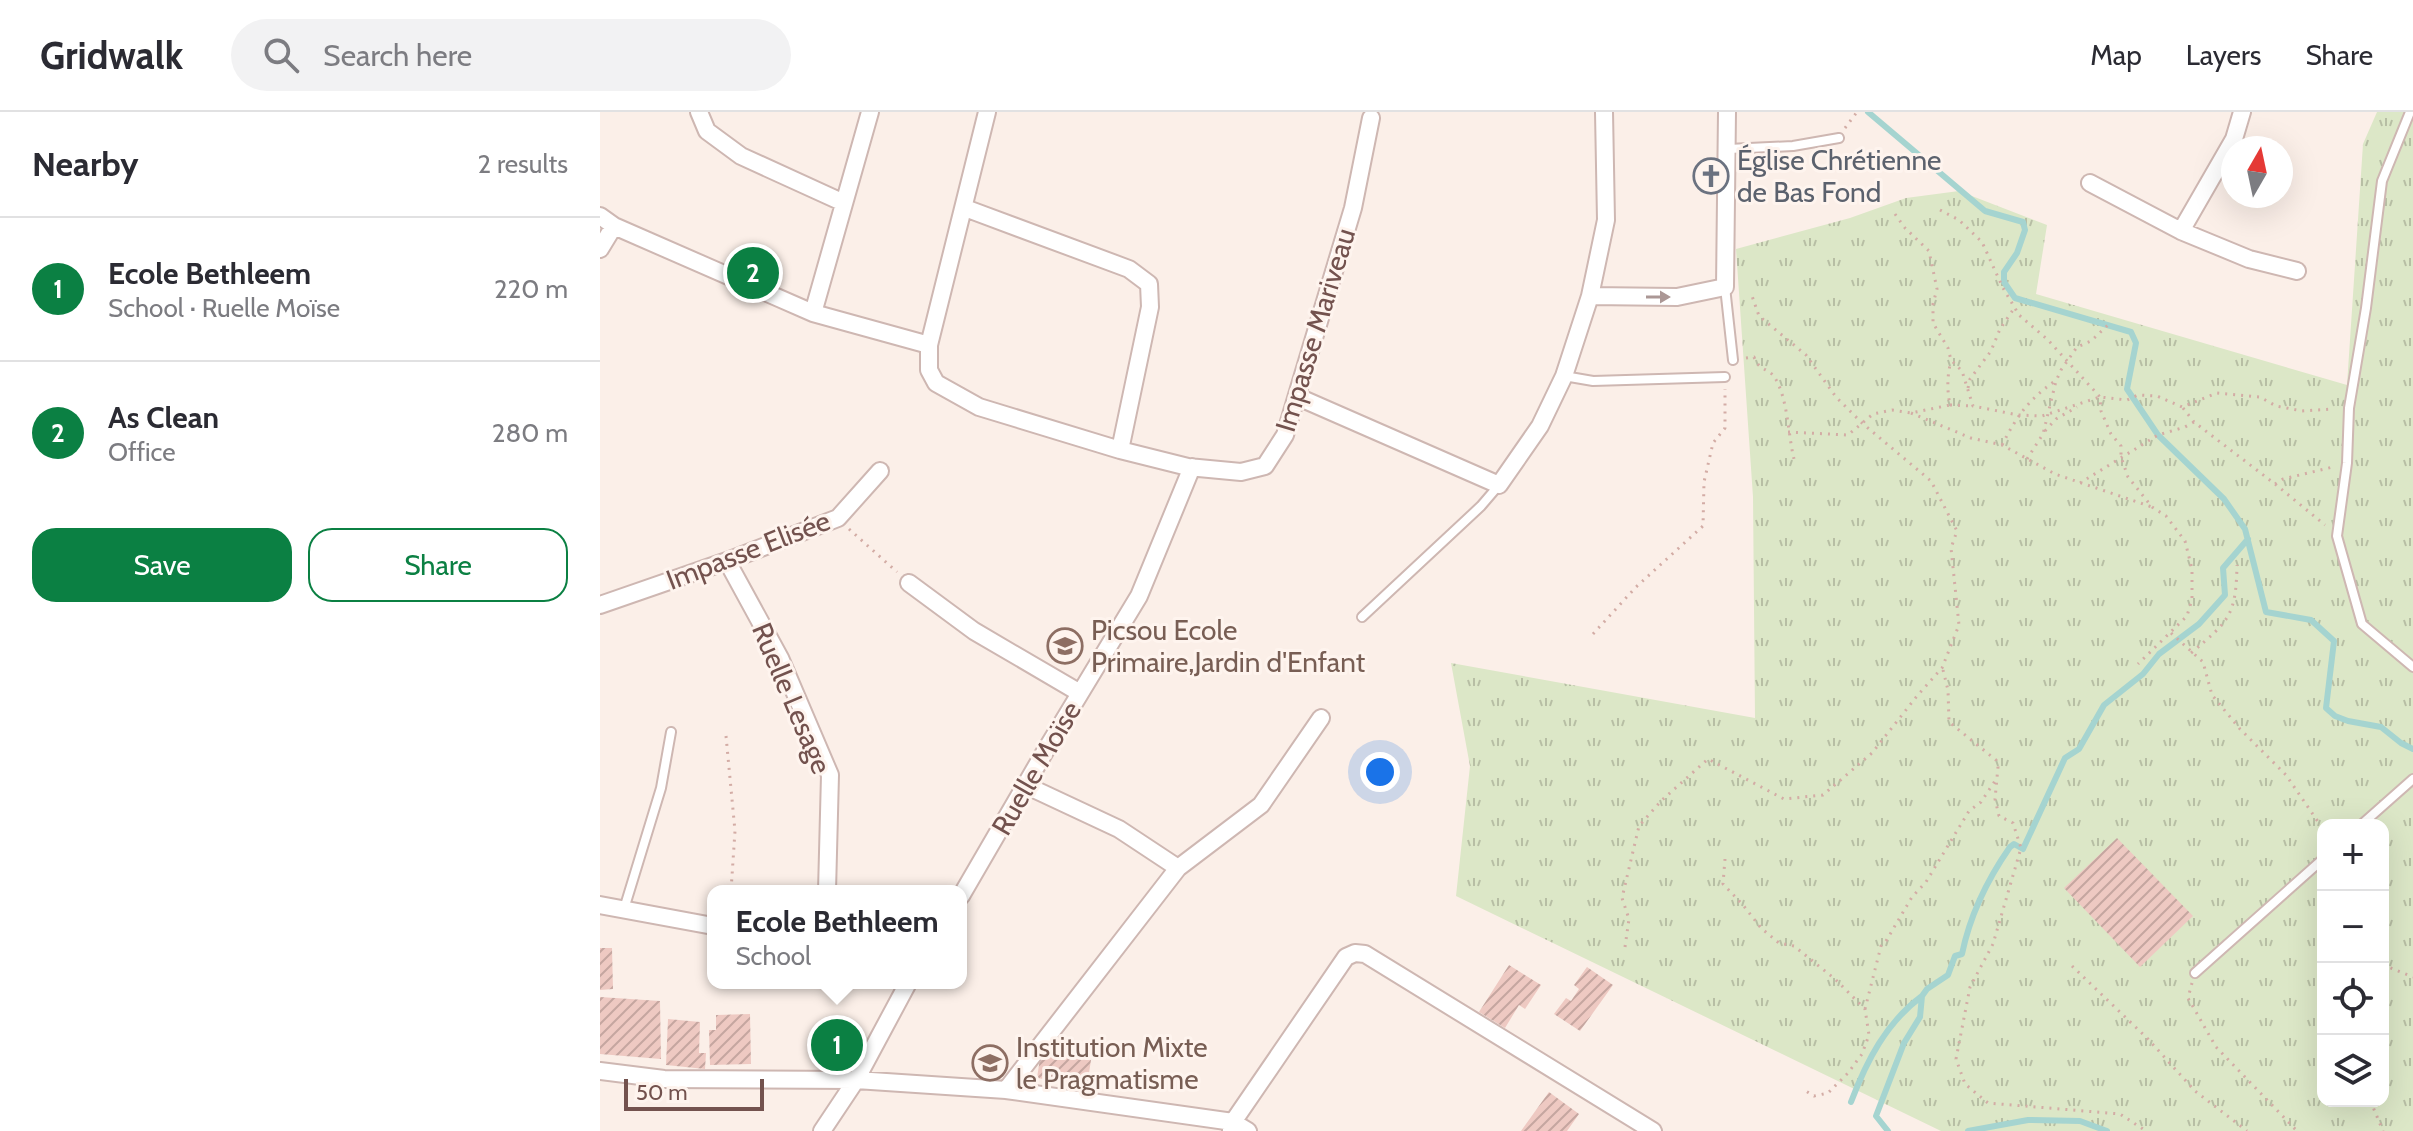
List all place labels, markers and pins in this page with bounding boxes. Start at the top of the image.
place label: Église Chrétienne de Bas Fond [1737,143,1941,209]
church icon: Église Chrétienne de Bas Fond [1692,157,1730,195]
pin: 2 [727,243,779,303]
place label: Picsou Ecole Primaire,Jardin d'Enfant [1091,613,1365,679]
school or university icon: Picsou Ecole Primaire,Jardin d'Enfant [1046,627,1084,665]
pin: 1 [811,1015,863,1075]
place label: Institution Mixte le Pragmatisme [1016,1030,1208,1096]
school or university icon: Institution Mixte le Pragmatisme [971,1044,1009,1082]

